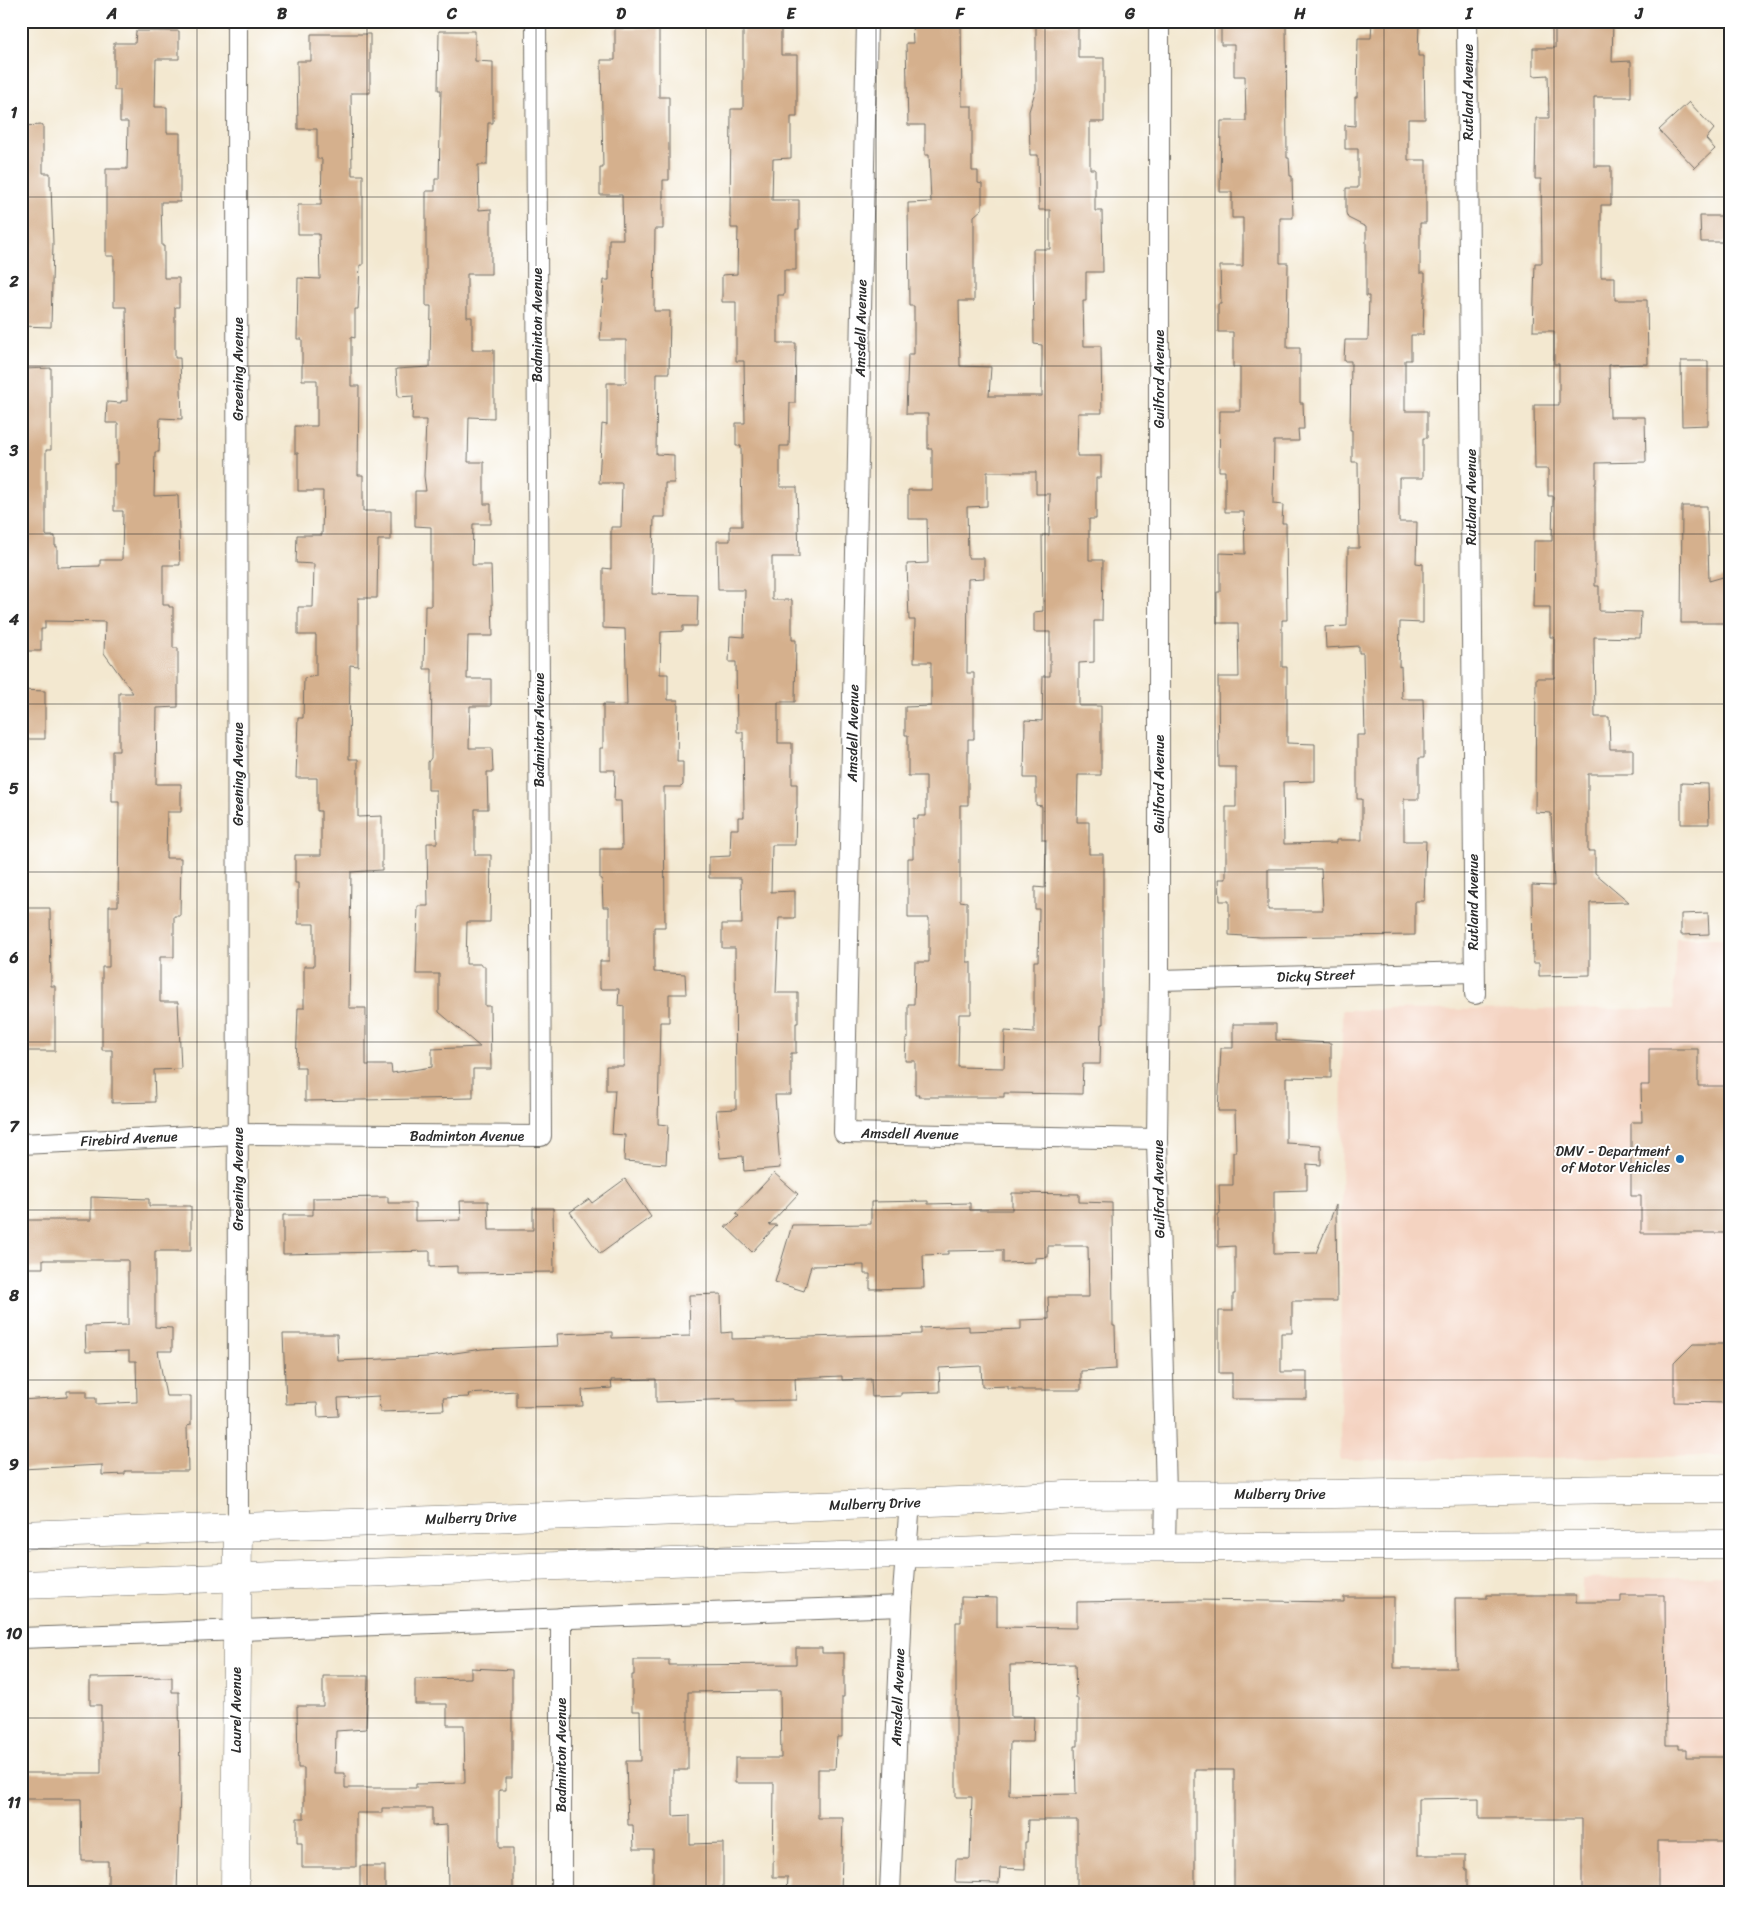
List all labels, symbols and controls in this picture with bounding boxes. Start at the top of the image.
text: A [106,0,117,28]
text: B [277,0,288,28]
text: C [446,0,458,28]
text: D [616,0,626,28]
text: E [787,0,797,28]
text: F [955,0,966,28]
text: G [1124,0,1136,28]
text: H [1293,0,1306,28]
text: I [1465,0,1474,28]
text: J [1634,0,1644,28]
street label: Rutland Avenue [1456,44,1481,140]
text: 1 [11,98,18,127]
text: 2 [8,267,19,296]
street label: Badminton Avenue [525,268,550,382]
street label: Amsdell Avenue [848,279,874,378]
street label: Greening Avenue [226,317,251,421]
street label: Guilford Avenue [1147,329,1172,428]
text: 3 [9,436,19,465]
street label: Rutland Avenue [1459,449,1484,545]
text: 4 [8,605,19,634]
street label: Badminton Avenue [527,673,552,787]
street label: Amsdell Avenue [840,684,866,783]
street label: Greening Avenue [226,722,251,826]
street label: Guilford Avenue [1147,734,1172,833]
text: 5 [9,774,19,803]
street label: Rutland Avenue [1461,854,1486,950]
text: 6 [8,943,19,972]
street label: Dicky Street [1277,962,1357,990]
text: 7 [9,1112,20,1141]
street label: Amsdell Avenue [860,1121,959,1147]
street label: Firebird Avenue [80,1124,178,1154]
street label: Badminton Avenue [410,1124,524,1149]
street label: Greening Avenue [226,1127,251,1231]
street label: Guilford Avenue [1146,1139,1172,1239]
place label: DMV - Department of Motor Vehicles [1556,1139,1671,1180]
marker: DMV - Department of Motor Vehicles [1674,1153,1686,1165]
text: 8 [8,1281,19,1310]
text: 9 [9,1450,19,1479]
street label: Mulberry Drive [1234,1482,1326,1507]
street label: Mulberry Drive [829,1490,921,1518]
street label: Mulberry Drive [425,1504,517,1532]
text: 10 [6,1619,22,1648]
street label: Amsdell Avenue [884,1648,912,1747]
street label: Laurel Avenue [224,1667,249,1753]
street label: Badminton Avenue [549,1698,574,1812]
text: 11 [7,1788,21,1817]

